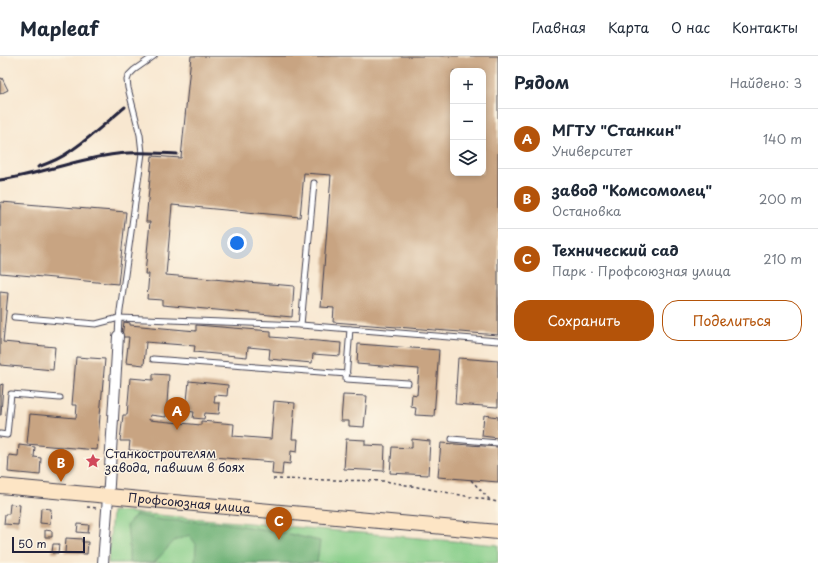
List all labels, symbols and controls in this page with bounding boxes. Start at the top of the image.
text: Mapleaf [20,14,98,42]
text: Главная [532,17,586,38]
text: Карта [608,17,649,38]
text: О нас [671,17,710,38]
text: Контакты [732,17,798,38]
map controls [450,68,486,176]
button: + [450,68,486,104]
text: Рядом [514,69,569,95]
text: Найдено: 3 [730,73,802,92]
button: − [450,104,486,140]
text: МГТУ "Станкин" [552,118,681,141]
text: A [522,129,532,148]
text: 140 m [763,129,802,148]
button: layers [450,140,486,176]
text: Университет [552,141,632,160]
text: завод "Комсомолец" [552,178,712,201]
text: B [523,189,531,208]
text: 200 m [759,189,802,208]
text: Остановка [552,201,621,220]
your location [227,233,247,253]
text: Технический сад [552,238,678,261]
text: C [522,249,532,268]
text: 210 m [763,249,802,268]
text: Парк · Профсоюзная улица [552,261,731,280]
button: Сохранить [514,300,654,341]
button: Поделиться [662,300,802,341]
pin: A [164,397,190,430]
place label: Станкостроителям завода, павшим в боях [104,444,244,476]
pin: B [48,449,74,482]
place icon: Станкостроителям завода, павшим в боях [84,452,102,470]
street label: Профсоюзная улица [127,488,252,517]
pin: C [266,507,292,540]
scale bar [12,535,85,554]
text: 50 m [18,535,47,552]

